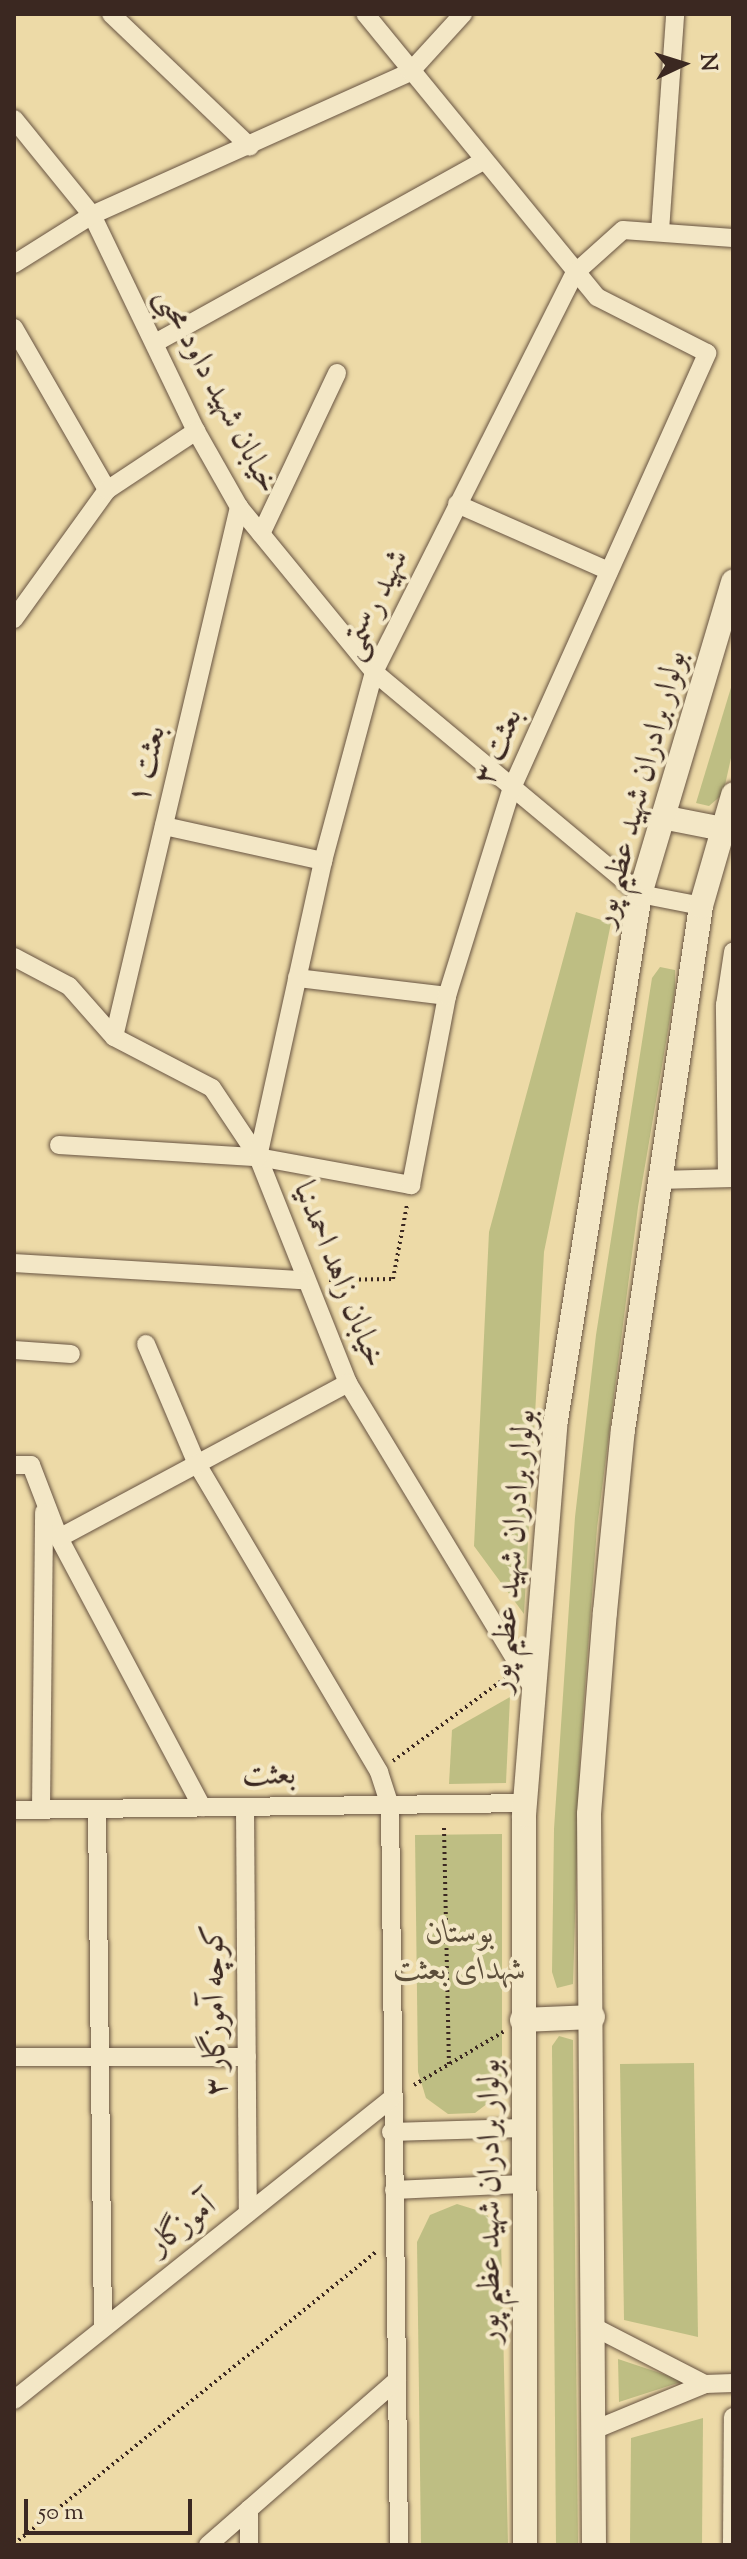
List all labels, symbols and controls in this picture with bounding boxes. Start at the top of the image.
north arrow [643,24,723,104]
text: N [690,52,724,72]
street label: خیابان شهید داود محبی [146,281,286,501]
street label: شهید رستمی [334,544,418,666]
street label: بولوار برادران شهید عظیم‌ پور [586,647,696,931]
street label: بعثت ۳ [466,703,532,791]
street label: بعثت ۱ [120,722,176,808]
street label: خیابان زاهد احمدنیا [283,1176,393,1374]
street label: بولوار برادران شهید عظیم‌ پور [482,1408,546,1694]
street label: بعثت [242,1756,296,1796]
park label: بوستان شهدای بعثت [394,1916,526,1991]
street label: کوچه آموزگار ۳ [195,1924,237,2096]
street label: بولوار برادران شهید عظیم‌ پور [472,2059,510,2343]
street label: آموزگار [141,2187,225,2265]
scale bar [28,2483,196,2533]
text: 50 m [38,2496,84,2530]

